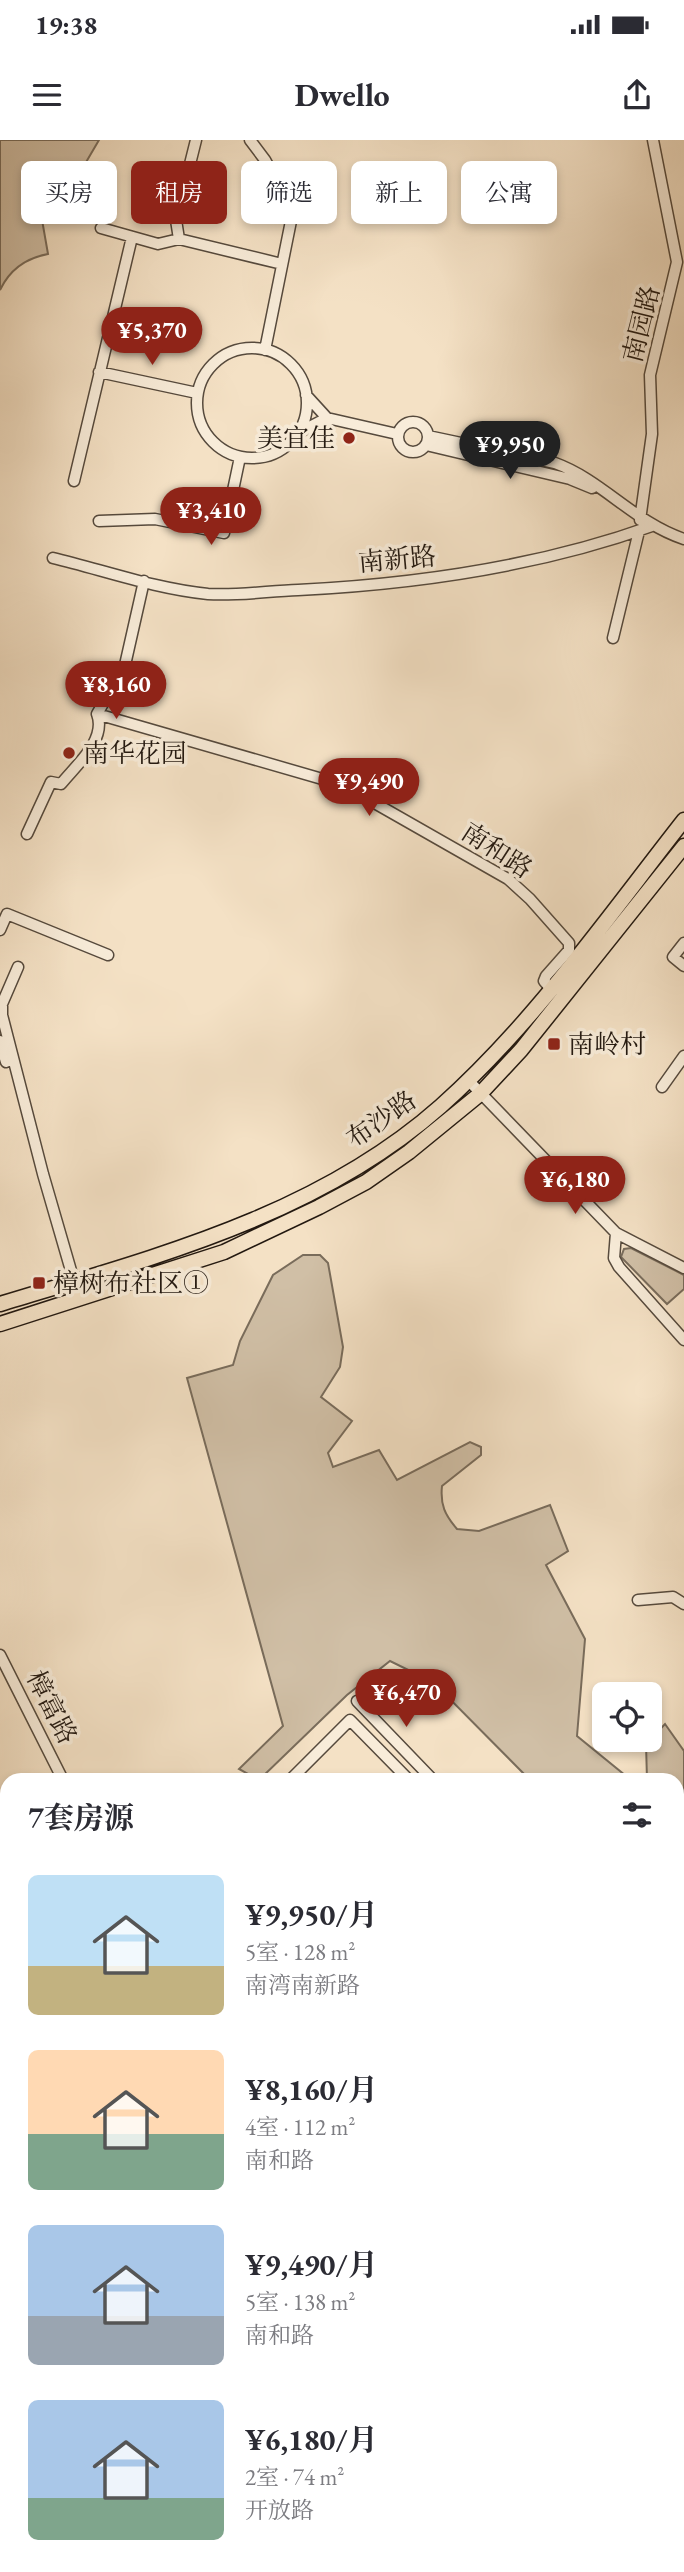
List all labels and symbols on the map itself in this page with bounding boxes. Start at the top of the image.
street label: 南园路 [615,282,667,366]
pin: ¥5,370 [95,308,209,367]
place label: 美宜佳 [257,421,335,455]
pin: ¥9,950 [453,422,567,481]
marker: 美宜佳 [341,430,357,446]
pin: ¥3,410 [154,488,268,547]
street label: 南新路 [357,539,437,579]
pin: ¥8,160 [59,662,173,721]
place label: 南华花园 [83,736,187,770]
marker: 南华花园 [61,745,77,761]
pin: ¥9,490 [312,758,426,818]
street label: 南和路 [455,814,539,886]
place label: 南岭村 [568,1027,646,1061]
marker: 南岭村 [546,1036,562,1052]
street label: 布沙路 [339,1083,423,1155]
pin: ¥6,180 [518,1156,632,1216]
place label: 樟树布社区① [53,1266,209,1300]
marker: 樟树布社区① [31,1275,47,1291]
street label: 樟富路 [19,1665,85,1749]
pin: ¥6,470 [349,1670,463,1729]

